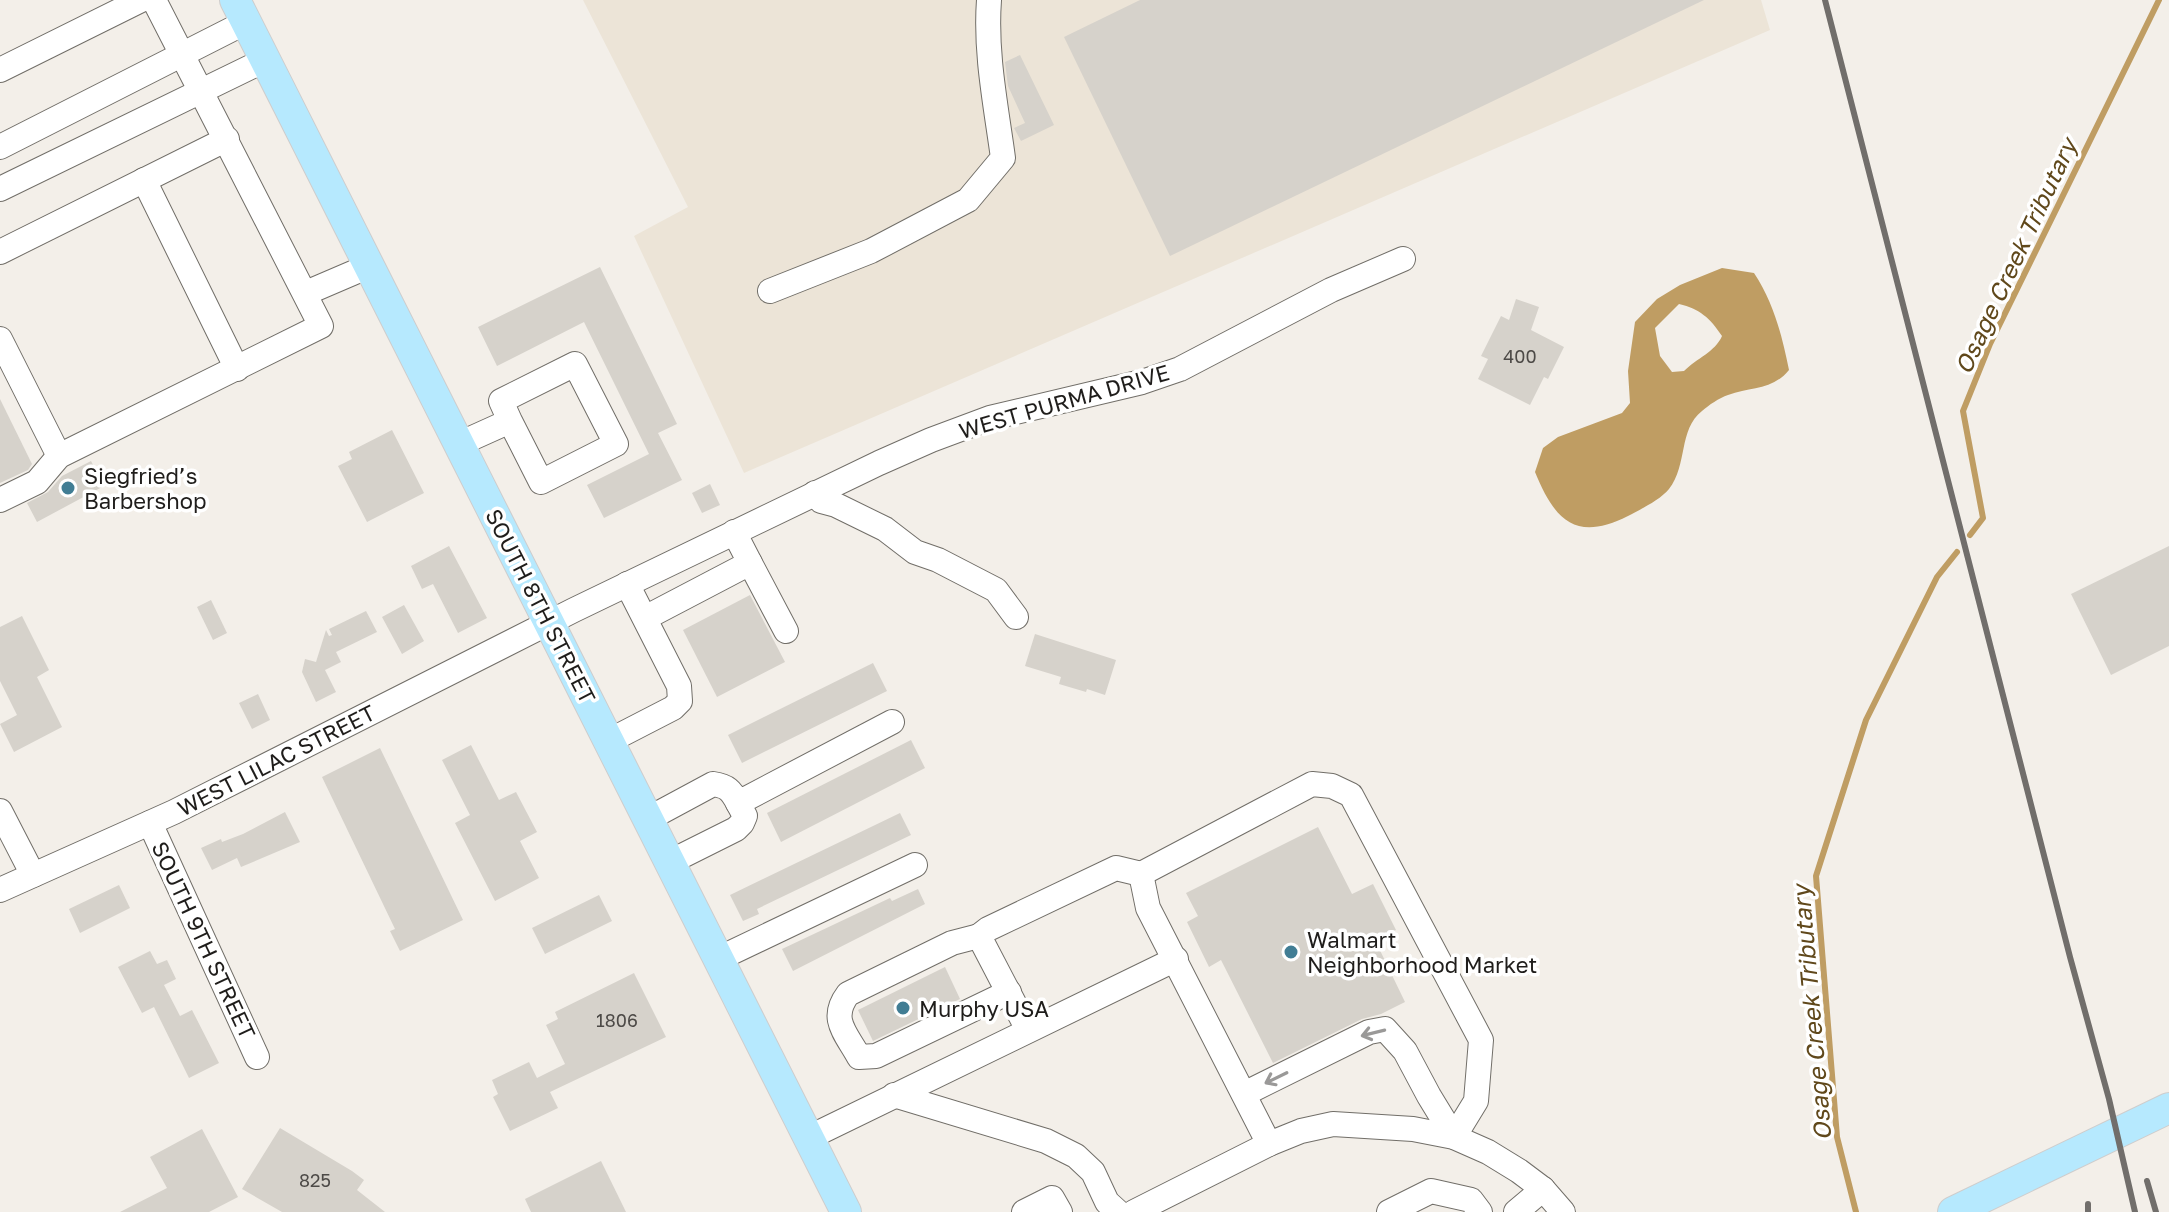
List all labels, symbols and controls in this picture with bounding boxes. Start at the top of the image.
water label: Osage Creek Tributary [1948,131,2085,379]
house number: 400 [1503,345,1537,367]
street label: WEST PURMA DRIVE [956,358,1172,444]
place label: Siegfried’s Barbershop [84,462,207,514]
marker: Siegfried’s Barbershop [59,479,77,497]
street label: SOUTH 8TH STREET [480,504,602,708]
street label: WEST LILAC STREET [173,698,380,822]
street label: SOUTH 9TH STREET [146,837,262,1043]
water label: Osage Creek Tributary [1785,881,1838,1142]
place label: Walmart Neighborhood Market [1307,926,1537,978]
marker: Walmart Neighborhood Market [1282,943,1300,961]
place label: Murphy USA [919,995,1049,1022]
marker: Murphy USA [894,999,912,1017]
house number: 1806 [596,1009,638,1031]
one-way arrow [1361,1027,1386,1042]
one-way arrow [1264,1071,1288,1086]
house number: 825 [299,1169,331,1191]

